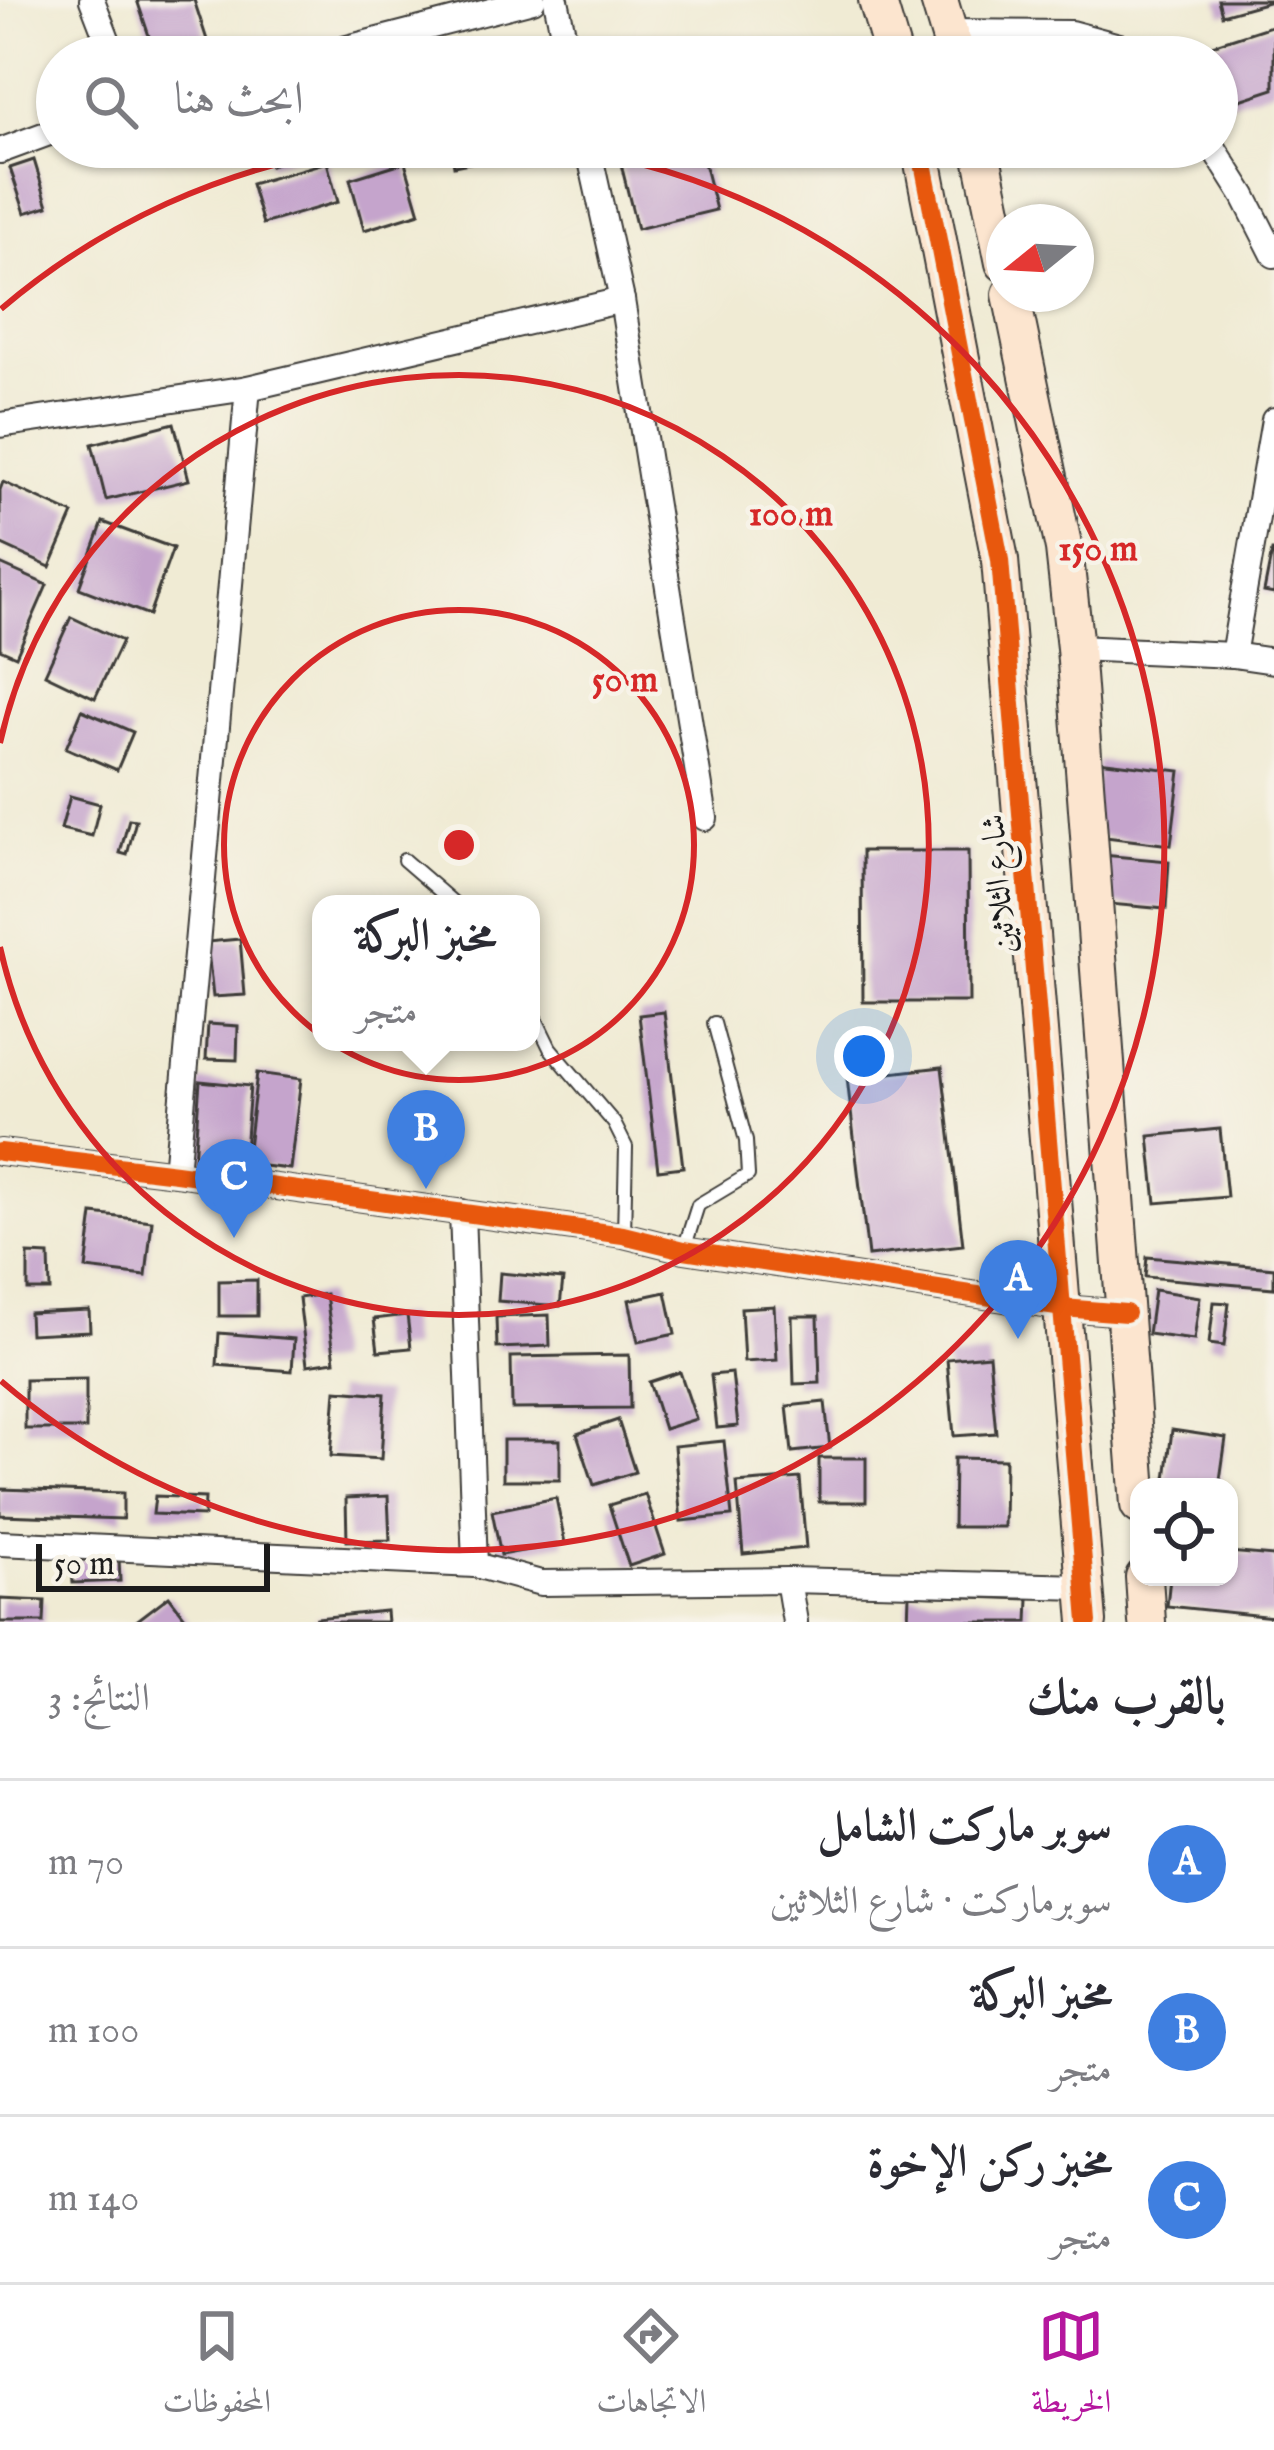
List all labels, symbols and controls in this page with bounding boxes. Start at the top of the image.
search box [36,36,1238,168]
icon: search [78,69,144,135]
text: ابحث هنا [174,72,304,129]
north arrow [986,204,1094,312]
text: 100 m [749,492,833,538]
text: 150 m [1058,527,1138,573]
text: 50 m [592,658,658,704]
street label: شارع الثلاثين [973,812,1032,955]
centre of rings [438,824,480,866]
popup [312,895,540,1051]
text: مخبز البركة [356,909,496,966]
text: متجر [356,988,418,1037]
your location [834,1026,894,1086]
pin: B [387,1090,465,1189]
pin: C [195,1139,273,1238]
pin: A [979,1240,1057,1339]
map controls [1130,1478,1238,1586]
button: locate [1130,1478,1238,1586]
scale bar [36,1538,270,1591]
text: 50 m [54,1544,115,1586]
text: بالقرب منك [1026,1667,1226,1732]
text: النتائج: 3 [48,1675,150,1724]
text: سوبر ماركت الشامل [817,1799,1112,1856]
text: 70 m [48,1839,124,1888]
text: A [1174,1839,1200,1888]
text: سوبرماركت · شارع الثلاثين [770,1878,1112,1927]
text: مخبز البركة [971,1967,1112,2024]
text: 100 m [48,2007,139,2056]
text: B [1174,2007,1200,2056]
text: متجر [1050,2046,1112,2095]
text: مخبز ركن الإخوة [867,2135,1112,2192]
text: 140 m [48,2175,139,2224]
text: C [1173,2175,1201,2224]
text: متجر [1050,2214,1112,2263]
tab: المحفوظات [162,2303,271,2433]
tab: الاتجاهات [596,2303,706,2433]
tab: الخريطة [1031,2303,1112,2433]

